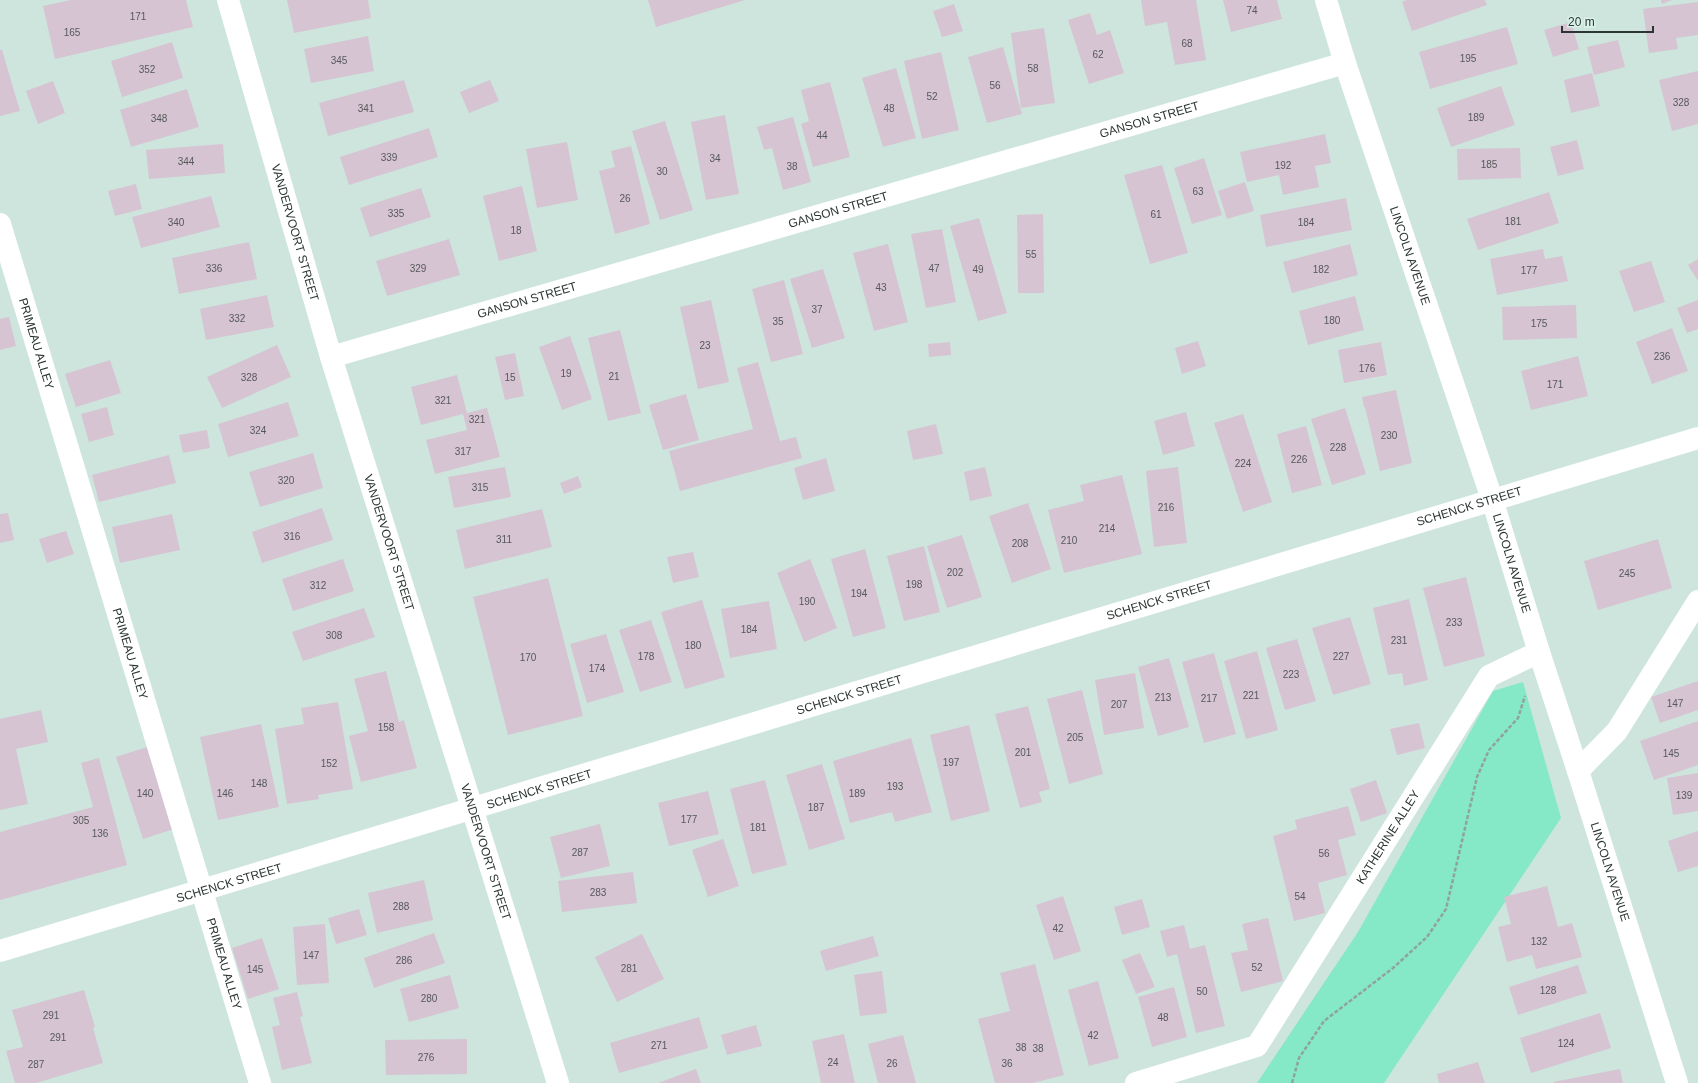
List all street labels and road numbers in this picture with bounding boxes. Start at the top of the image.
street label: GANSON STREET [1098,99,1201,141]
street label: VANDERVOORT STREET [269,162,322,303]
street label: GANSON STREET [787,189,890,231]
street label: LINCOLN AVENUE [1387,204,1433,307]
street label: GANSON STREET [476,279,579,321]
street label: PRIMEAU ALLEY [16,296,57,391]
street label: VANDERVOORT STREET [361,473,417,613]
street label: SCHENCK STREET [1415,484,1524,529]
street label: LINCOLN AVENUE [1490,512,1534,615]
street label: SCHENCK STREET [1105,577,1214,623]
street label: PRIMEAU ALLEY [110,606,151,701]
street label: SCHENCK STREET [795,672,904,718]
street label: SCHENCK STREET [485,766,594,812]
street label: VANDERVOORT STREET [458,782,514,922]
street label: KATHERINE ALLEY [1353,788,1423,887]
street label: LINCOLN AVENUE [1588,821,1632,923]
street label: SCHENCK STREET [175,860,284,905]
street label: PRIMEAU ALLEY [204,916,244,1011]

